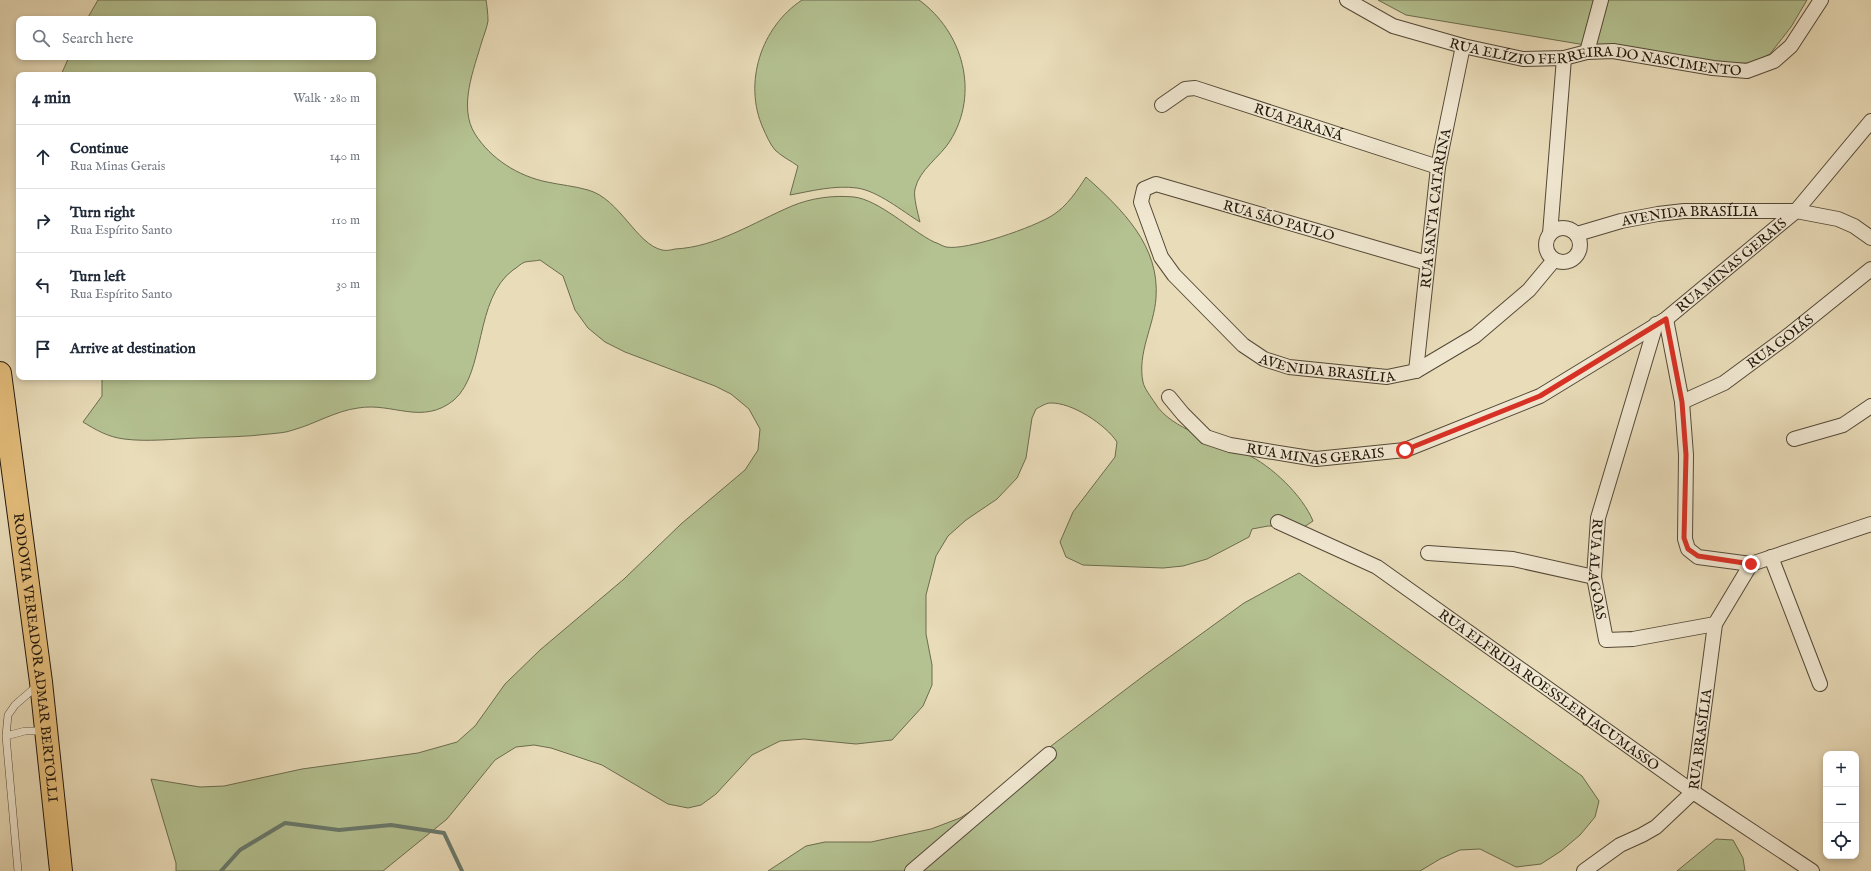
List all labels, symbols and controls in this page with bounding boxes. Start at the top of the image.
search box [16,16,376,60]
icon: search [30,27,52,49]
text: Search here [62,29,133,48]
street label: RUA ELÍZIO FERREIRA DO NASCIMENTO [1447,35,1743,81]
text: 4 min [32,88,71,109]
text: Walk · 280 m [293,90,360,107]
street label: RUA PARANÁ [1252,100,1346,146]
street label: RUA SANTA CATARINA [1417,126,1456,289]
text: Continue [70,139,128,158]
icon: ahead [32,146,54,168]
text: 140 m [330,148,360,165]
text: Rua Minas Gerais [70,158,165,175]
street label: RUA SÃO PAULO [1221,195,1337,246]
street label: AVENIDA BRASÍLIA [1619,202,1758,231]
text: Turn right [70,203,135,222]
icon: right [32,210,54,232]
text: 110 m [331,212,360,229]
street label: RUA MINAS GERAIS [1673,215,1791,317]
text: Rua Espírito Santo [70,222,172,239]
text: Turn left [70,267,126,286]
icon: left [32,274,54,296]
text: 30 m [336,276,360,293]
text: Rua Espírito Santo [70,286,172,303]
street label: RUA GOIÁS [1744,311,1818,373]
icon: arrive [32,338,54,360]
text: Arrive at destination [70,339,196,358]
street label: AVENIDA BRASÍLIA [1256,350,1397,387]
street label: RUA MINAS GERAIS [1245,440,1385,470]
route start [1396,441,1414,459]
street label: RODOVIA VEREADOR ADMAR BERTOLLI [9,512,62,803]
street label: RUA ALAGOAS [1584,518,1610,621]
route end [1742,555,1760,573]
street label: RUA ELFRIDA ROESSLER JACUMASSO [1435,606,1663,775]
street label: RUA BRASÍLIA [1685,687,1717,791]
map controls [1823,751,1859,859]
button: + [1823,751,1859,787]
button: − [1823,787,1859,823]
button: locate [1823,823,1859,859]

